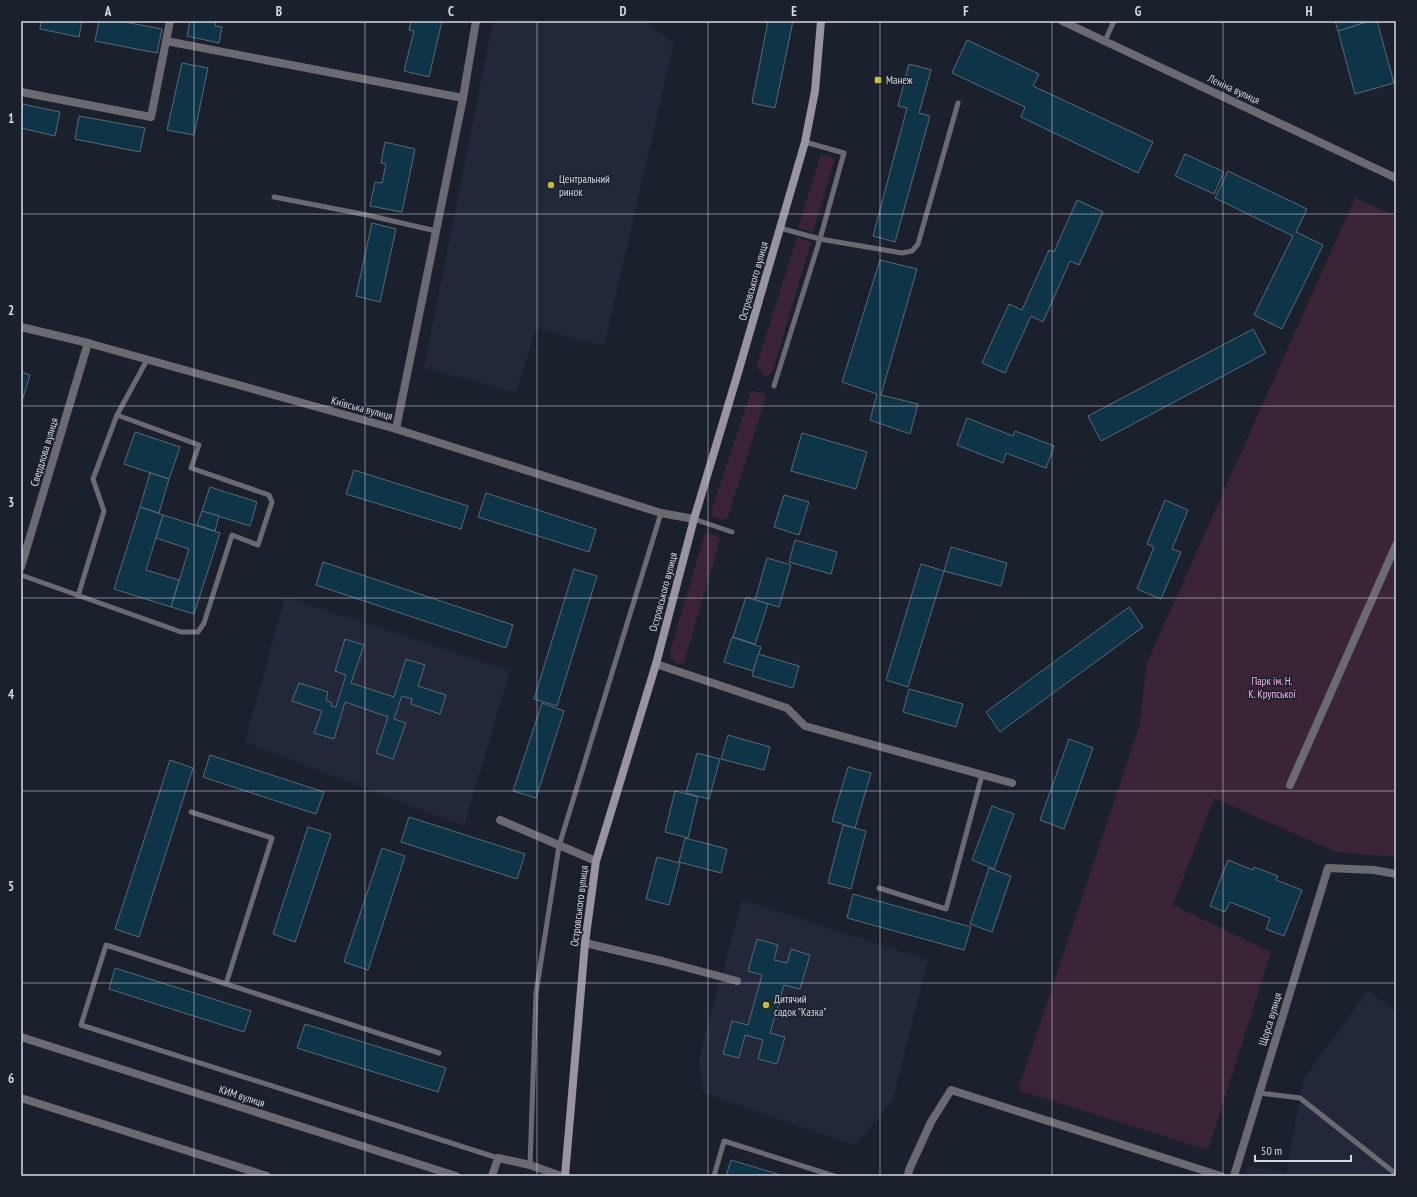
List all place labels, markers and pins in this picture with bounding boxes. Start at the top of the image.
place label: Манеж [886,73,913,87]
marker: Манеж [873,75,883,85]
place label: Центральний ринок [559,172,610,199]
marker: Центральний ринок [546,180,556,190]
place label: Дитячий садок "Казка" [774,992,827,1019]
marker: Дитячий садок "Казка" [761,1000,771,1010]

